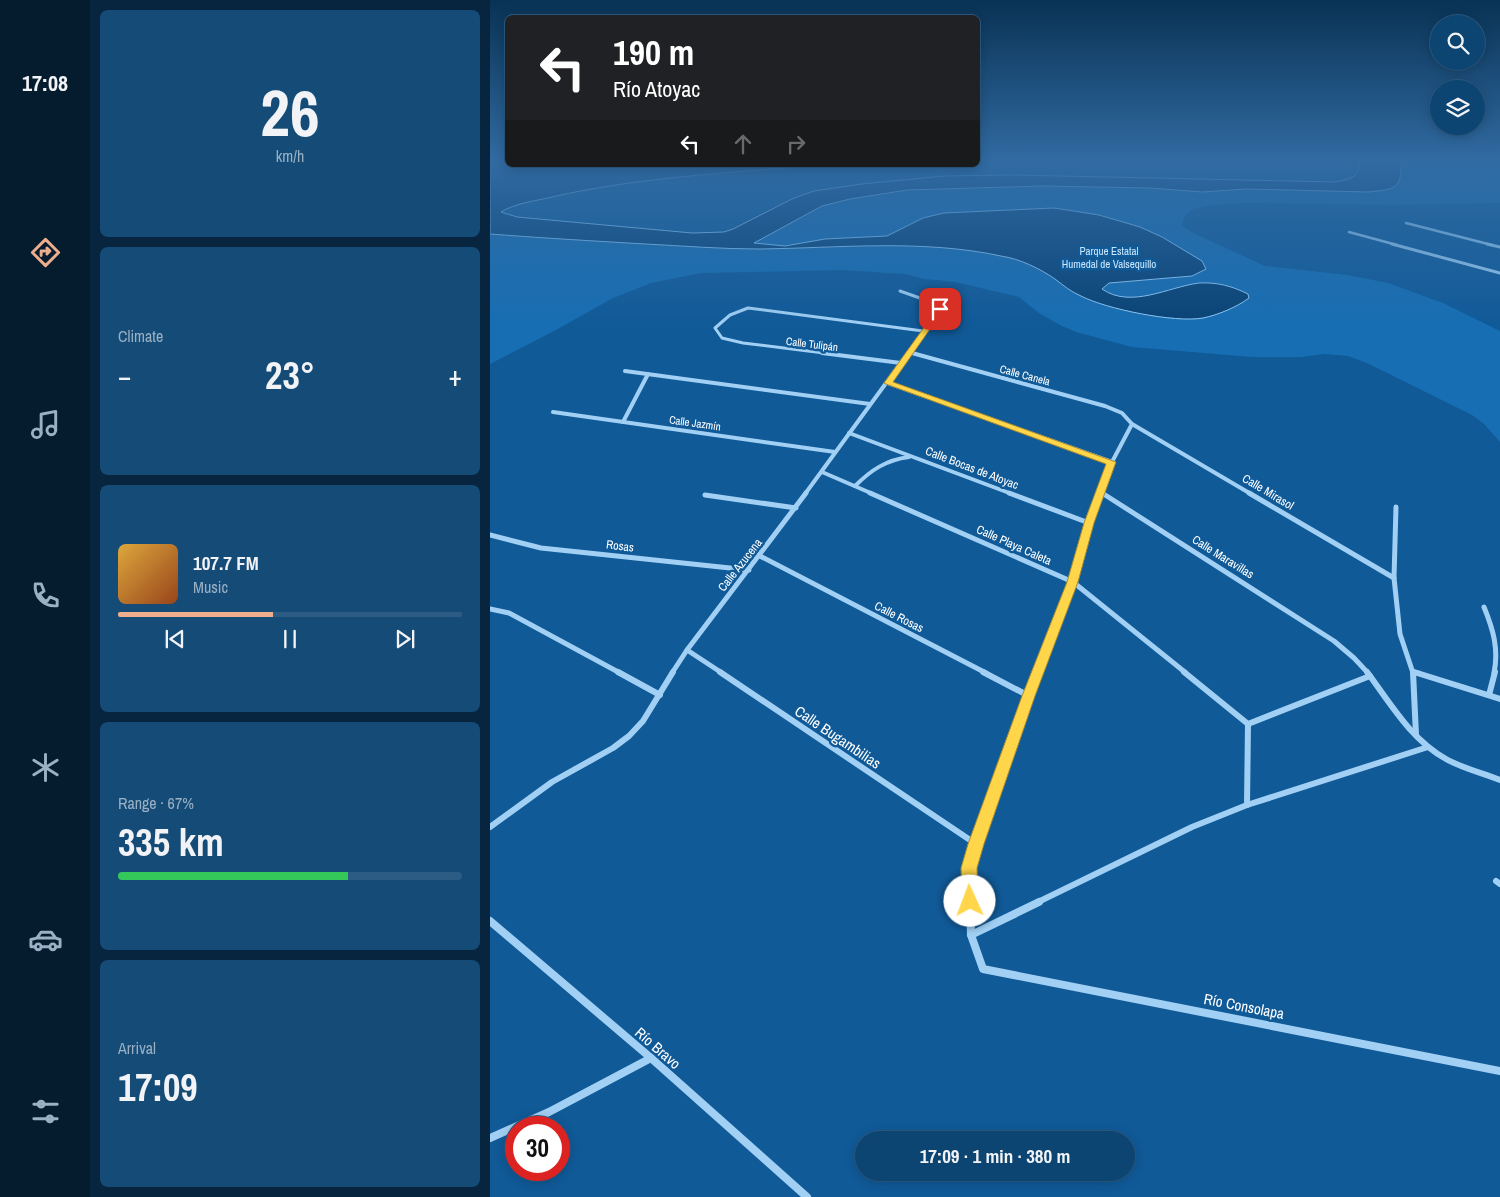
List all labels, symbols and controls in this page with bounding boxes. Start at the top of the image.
map controls [1430,15,1485,135]
button: search [1430,15,1485,70]
text: 190 m [613,29,694,76]
icon: left [530,35,595,100]
text: 17:08 [22,68,68,98]
text: 26 [260,69,320,156]
text: Río Atoyac [613,74,700,104]
button: layers [1430,80,1485,135]
icon: left [676,130,704,158]
icon: ahead [729,130,757,158]
icon: right [782,130,810,158]
text: km/h [276,145,304,167]
icon: directions [28,235,63,270]
park label: Parque Estatal Humedal de Valsequillo [1062,244,1156,271]
pin [919,288,961,330]
icon: arrive [926,295,954,323]
text: Climate [118,325,163,347]
street label: Calle Tulipán [785,334,839,354]
text: 23° [265,350,315,401]
text: − [118,357,131,395]
text: + [449,357,462,395]
street label: Calle Canela [998,362,1052,388]
icon: music [28,407,63,442]
street label: Calle Jazmín [668,412,722,434]
street label: Calle Bocas de Atoyac [923,443,1021,493]
street label: Calle Mirasol [1239,470,1297,514]
street label: Calle Playa Caleta [974,521,1055,569]
street label: Calle Maravillas [1189,532,1257,582]
street label: Calle Azucena [714,535,766,595]
street label: Rosas [605,536,635,556]
text: 107.7 FM [193,550,259,576]
text: Music [193,576,228,598]
icon: phone [28,578,63,613]
street label: Calle Rosas [872,598,926,636]
icon: previous [161,625,189,653]
icon: pause [276,625,304,653]
icon: next [391,625,419,653]
street label: Calle Bugambilias [791,700,885,774]
icon: climate [28,750,63,785]
text: Range · 67% [118,792,194,814]
text: 335 km [118,817,224,868]
position arrow [943,874,995,926]
icon: car [28,922,63,957]
street label: Río Consolapa [1202,988,1286,1024]
street label: Río Bravo [630,1022,686,1074]
text: Arrival [118,1037,156,1059]
text: 17:09 [118,1062,198,1113]
icon: filters [28,1094,63,1129]
speed limit sign: 30 [505,1116,570,1181]
text: 17:09 · 1 min · 380 m [920,1143,1070,1169]

